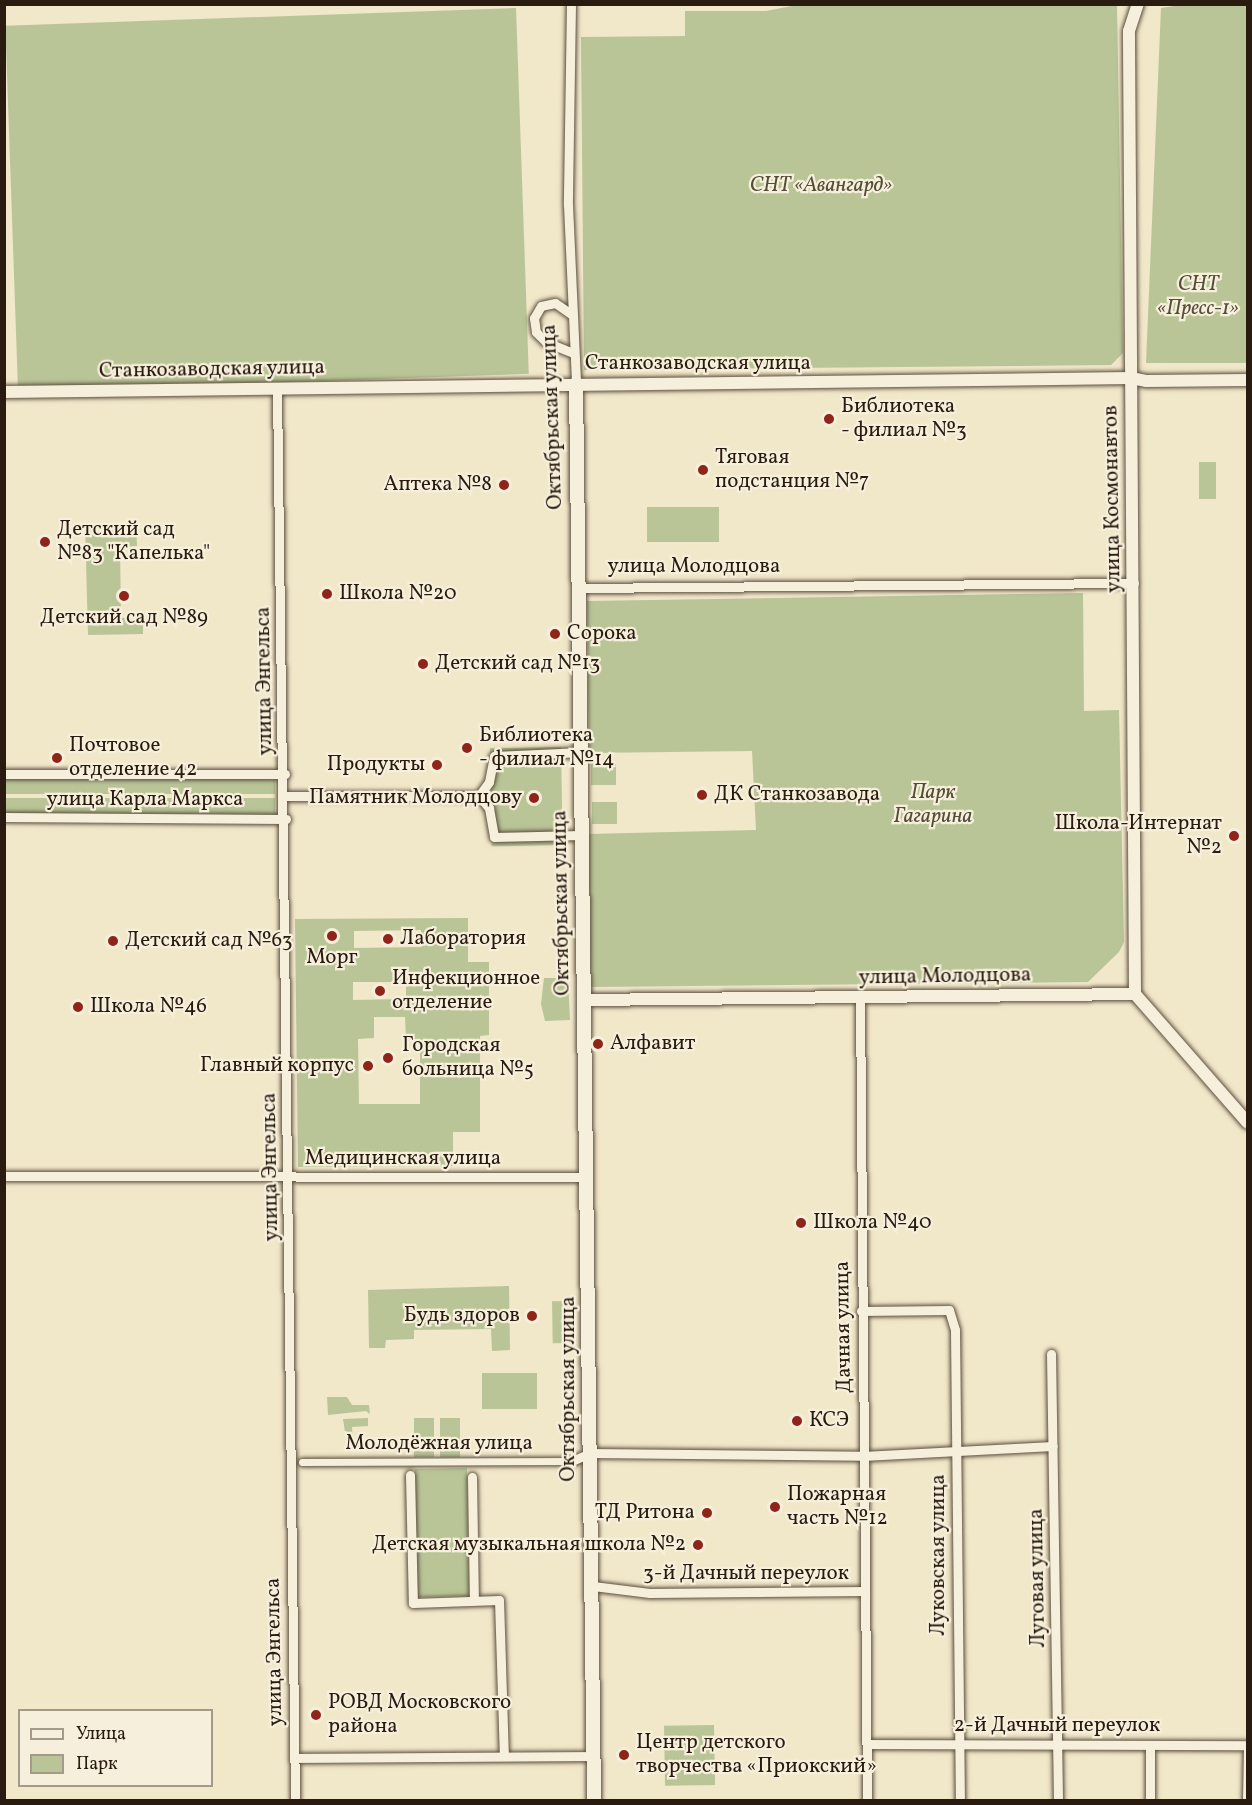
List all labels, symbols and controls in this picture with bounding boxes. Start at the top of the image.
park label: СНТ «Авангард» [750,173,892,199]
park label: СНТ «Пресс-1» [1157,272,1239,322]
street label: Октябрьская улица [537,324,569,510]
street label: Станкозаводская улица [585,351,811,377]
street label: Станкозаводская улица [98,355,326,385]
place label: Библиотека - филиал №3 [841,394,967,444]
street label: улица Космонавтов [1099,405,1127,593]
marker: Библиотека - филиал №3 [822,412,836,426]
place label: Тяговая подстанция №7 [715,445,869,495]
marker: Тяговая подстанция №7 [696,463,710,477]
place label: Аптека №8 [384,472,492,498]
marker: Аптека №8 [497,478,511,492]
place label: Детский сад №83 "Капелька" [57,517,210,567]
marker: Детский сад №83 "Капелька" [38,535,52,549]
street label: улица Молодцова [608,554,780,580]
place label: Школа №20 [339,581,457,607]
marker: Школа №20 [320,587,334,601]
marker: Детский сад №89 [117,589,131,603]
place label: Детский сад №89 [40,605,208,631]
street label: улица Энгельса [251,606,279,756]
place label: Сорока [567,621,637,647]
marker: Сорока [548,627,562,641]
place label: Детский сад №13 [435,651,600,677]
marker: Детский сад №13 [416,657,430,671]
place label: Библиотека - филиал №14 [479,723,615,773]
place label: Почтовое отделение 42 [69,733,197,783]
marker: Библиотека - филиал №14 [460,741,474,755]
marker: Почтовое отделение 42 [50,751,64,765]
place label: Продукты [327,752,425,778]
marker: Продукты [430,758,444,772]
park label: Парк Гагарина [894,780,972,830]
place label: ДК Станкозавода [714,782,880,808]
place label: Памятник Молодцову [309,785,522,811]
street label: улица Карла Маркса [46,787,244,813]
marker: ДК Станкозавода [695,788,709,802]
marker: Памятник Молодцову [527,791,541,805]
street label: Октябрьская улица [548,810,576,996]
place label: Школа-Интернат №2 [1055,811,1222,861]
marker: Школа-Интернат №2 [1227,829,1241,843]
place label: Лаборатория [400,926,526,952]
place label: Детский сад №63 [125,928,293,954]
marker: Морг [325,929,339,943]
marker: Лаборатория [381,932,395,946]
marker: Детский сад №63 [106,934,120,948]
place label: Морг [306,945,358,971]
street label: улица Молодцова [858,963,1032,991]
place label: Инфекционное отделение [392,966,540,1016]
marker: Инфекционное отделение [373,984,387,998]
place label: Школа №46 [90,994,207,1020]
marker: Школа №46 [71,1000,85,1014]
place label: Алфавит [610,1031,695,1057]
place label: Городская больница №5 [402,1033,534,1083]
marker: Алфавит [591,1037,605,1051]
marker: Городская больница №5 [379,1049,397,1067]
place label: Главный корпус [200,1053,354,1079]
marker: Главный корпус [359,1057,377,1075]
street label: улица Энгельса [257,1092,285,1242]
street label: Медицинская улица [304,1146,502,1172]
place label: Школа №40 [813,1210,932,1236]
marker: Школа №40 [794,1216,808,1230]
street label: Дачная улица [830,1260,858,1394]
street label: Октябрьская улица [556,1296,582,1482]
place label: Будь здоров [404,1303,520,1329]
marker: Будь здоров [525,1309,539,1323]
place label: КСЭ [809,1408,849,1434]
marker: КСЭ [790,1414,804,1428]
street label: Молодёжная улица [345,1431,533,1457]
street label: Луковская улица [926,1474,952,1636]
place label: Пожарная часть №12 [787,1482,888,1532]
place label: ТД Ритона [595,1500,695,1526]
marker: Пожарная часть №12 [768,1500,782,1514]
marker: ТД Ритона [700,1506,714,1520]
street label: Луговая улица [1024,1508,1052,1648]
place label: Детская музыкальная школа №2 [372,1532,686,1558]
marker: Детская музыкальная школа №2 [691,1538,705,1552]
street label: 3-й Дачный переулок [643,1561,849,1587]
street label: улица Энгельса [261,1577,289,1727]
place label: РОВД Московского района [328,1690,511,1740]
marker: РОВД Московского района [309,1708,323,1722]
legend [18,1709,213,1787]
street label: 2-й Дачный переулок [954,1713,1160,1739]
text: Улица [76,1722,126,1747]
place label: Центр детского творчества «Приокский» [636,1730,877,1780]
marker: Центр детского творчества «Приокский» [617,1748,631,1762]
text: Парк [76,1752,118,1777]

